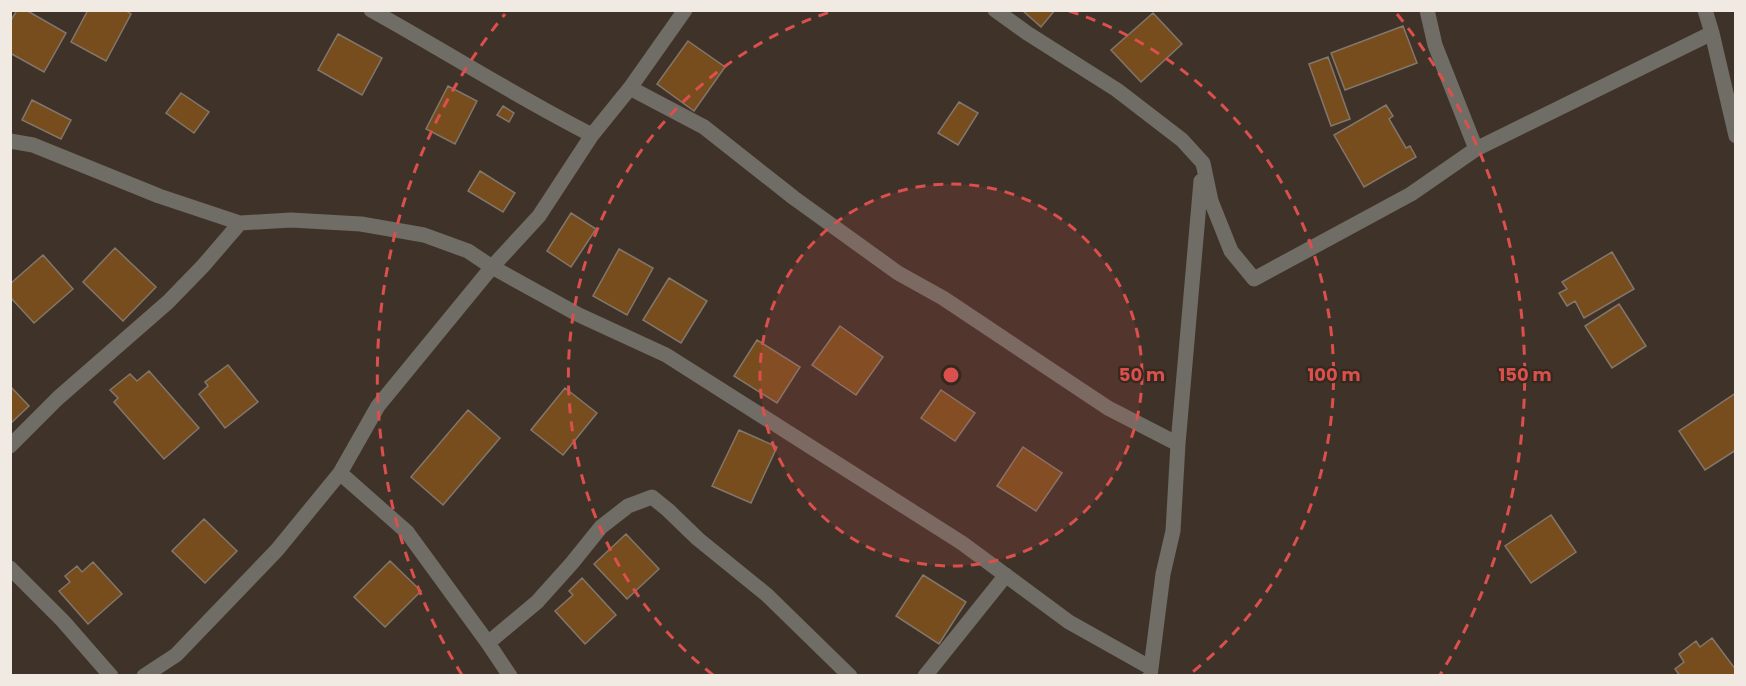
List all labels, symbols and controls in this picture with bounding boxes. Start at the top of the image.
text: 50 m [1119,362,1165,387]
text: 100 m [1307,362,1361,387]
text: 150 m [1498,362,1552,387]
centre of rings [941,365,961,385]

